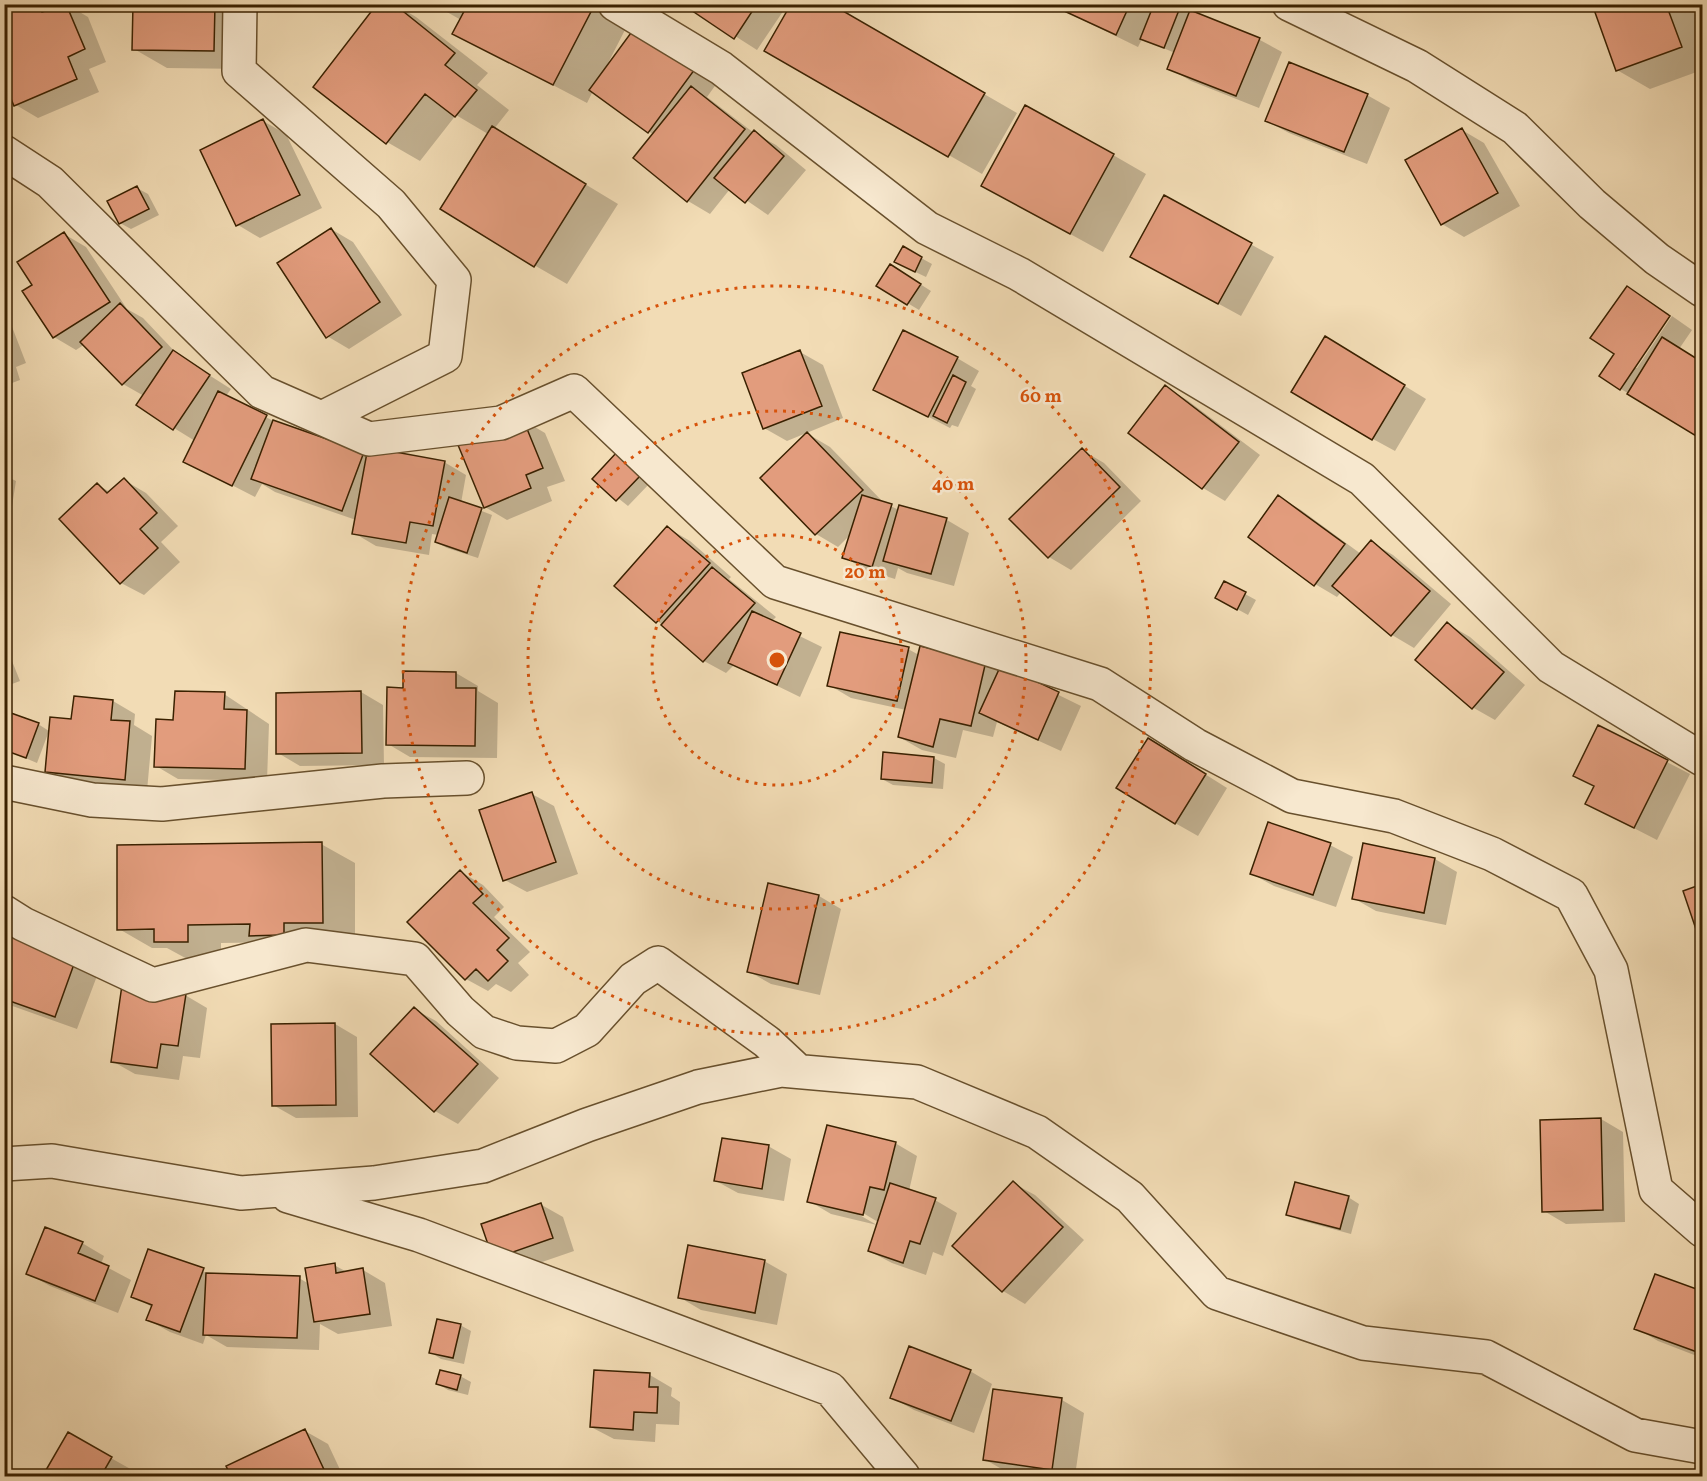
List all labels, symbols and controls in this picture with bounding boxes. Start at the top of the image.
text: 60 m [1020,385,1062,410]
text: 40 m [932,473,974,498]
text: 20 m [844,561,886,586]
centre of rings [767,650,787,670]

